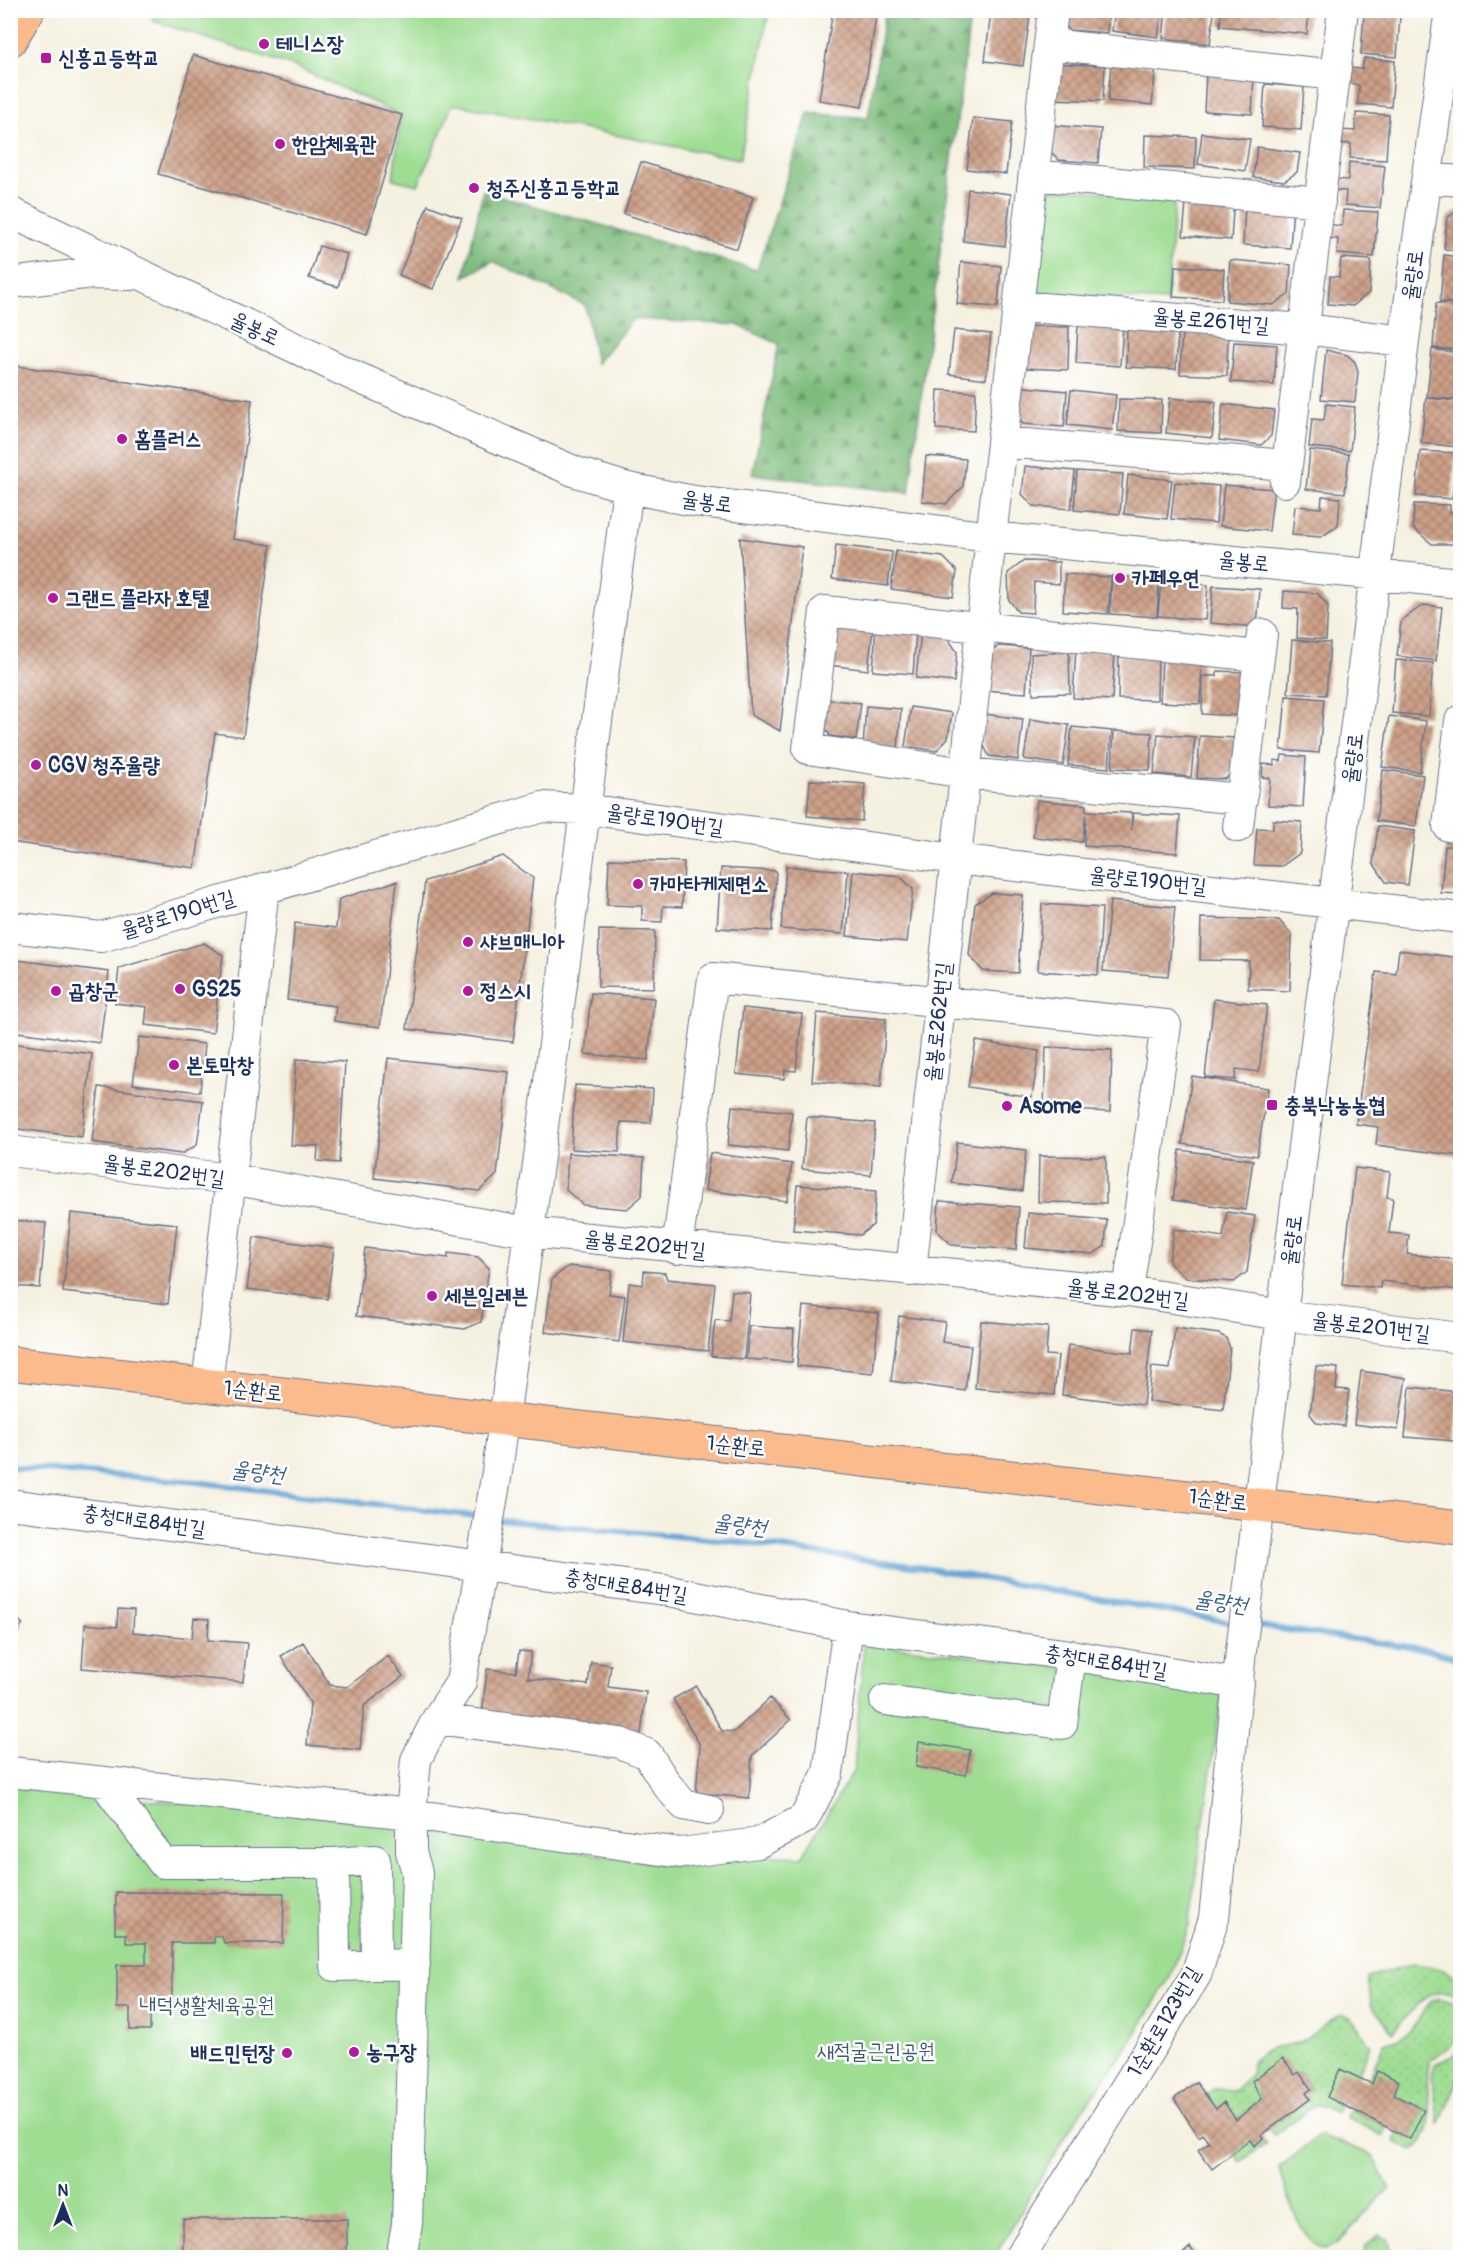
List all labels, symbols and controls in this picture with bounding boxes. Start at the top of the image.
place label: 테니스장 [276,31,344,58]
marker: 테니스장 [257,37,271,51]
place label: 신흥고등학교 [58,45,159,72]
marker: 신흥고등학교 [39,51,53,65]
place label: 한암체육관 [291,131,377,158]
marker: 한암체육관 [273,137,287,151]
place label: 청주신흥고등학교 [486,175,621,202]
marker: 청주신흥고등학교 [467,181,481,195]
street label: 율량로 [1396,248,1430,302]
street label: 율봉로261번길 [1152,302,1270,340]
street label: 율봉로 [226,306,284,352]
place label: 홈플러스 [134,426,202,453]
marker: 홈플러스 [115,432,129,446]
street label: 율봉로 [680,485,734,519]
street label: 율봉로 [1217,546,1271,578]
place label: 카페우연 [1132,565,1200,592]
marker: 카페우연 [1113,571,1127,585]
place label: 그랜드 플라자 호텔 [65,585,209,612]
marker: 그랜드 플라자 호텔 [46,591,60,605]
street label: 율량로 [1337,731,1369,785]
place label: CGV 청주율량 [48,752,161,779]
marker: CGV 청주율량 [29,758,43,772]
street label: 율량로190번길 [605,798,725,842]
street label: 율량로190번길 [1088,861,1208,901]
place label: 카마타케제면소 [650,871,768,898]
marker: 카마타케제면소 [631,877,645,891]
street label: 율량로190번길 [118,884,238,944]
place label: 샤브매니아 [479,929,565,956]
marker: 샤브매니아 [461,935,475,949]
street label: 율봉로262번길 [918,961,958,1083]
place label: GS25 [192,976,241,1003]
place label: 곱창군 [68,978,119,1005]
place label: 정스시 [480,978,531,1005]
marker: GS25 [173,982,187,996]
marker: 곱창군 [49,984,63,998]
marker: 정스시 [461,984,475,998]
place label: 본토막창 [186,1052,254,1079]
marker: 본토막창 [167,1058,181,1072]
place label: 충북낙농농협 [1284,1092,1385,1119]
place label: Asome [1019,1093,1082,1120]
marker: 충북낙농농협 [1265,1098,1279,1112]
marker: Asome [1000,1099,1014,1113]
street label: 율봉로202번길 [102,1149,227,1193]
street label: 율량로 [1276,1213,1308,1267]
street label: 율봉로202번길 [583,1225,707,1265]
street label: 율봉로202번길 [1066,1273,1190,1315]
place label: 세븐일레븐 [444,1283,529,1310]
marker: 세븐일레븐 [425,1289,439,1303]
street label: 율봉로201번길 [1310,1306,1432,1348]
street label: 1순환로 [222,1374,284,1408]
street label: 1순환로 [705,1429,767,1463]
water label: 율량천 [230,1455,288,1489]
street label: 1순환로 [1187,1483,1249,1517]
street label: 충청대로84번길 [81,1499,207,1543]
water label: 율량천 [712,1508,770,1542]
street label: 충청대로84번길 [563,1563,690,1609]
water label: 율량천 [1193,1584,1252,1620]
street label: 충청대로84번길 [1043,1639,1170,1685]
street label: 1순환로123번길 [1121,1962,1207,2082]
park label: 내덕생활체육공원 [139,1992,275,2019]
park label: 새적굴근린공원 [817,2038,935,2065]
place label: 농구장 [366,2039,417,2066]
place label: 배드민턴장 [191,2040,275,2067]
marker: 농구장 [347,2045,361,2059]
marker: 배드민턴장 [280,2046,294,2060]
north arrow [33,2175,93,2235]
text: N [58,2181,69,2201]

